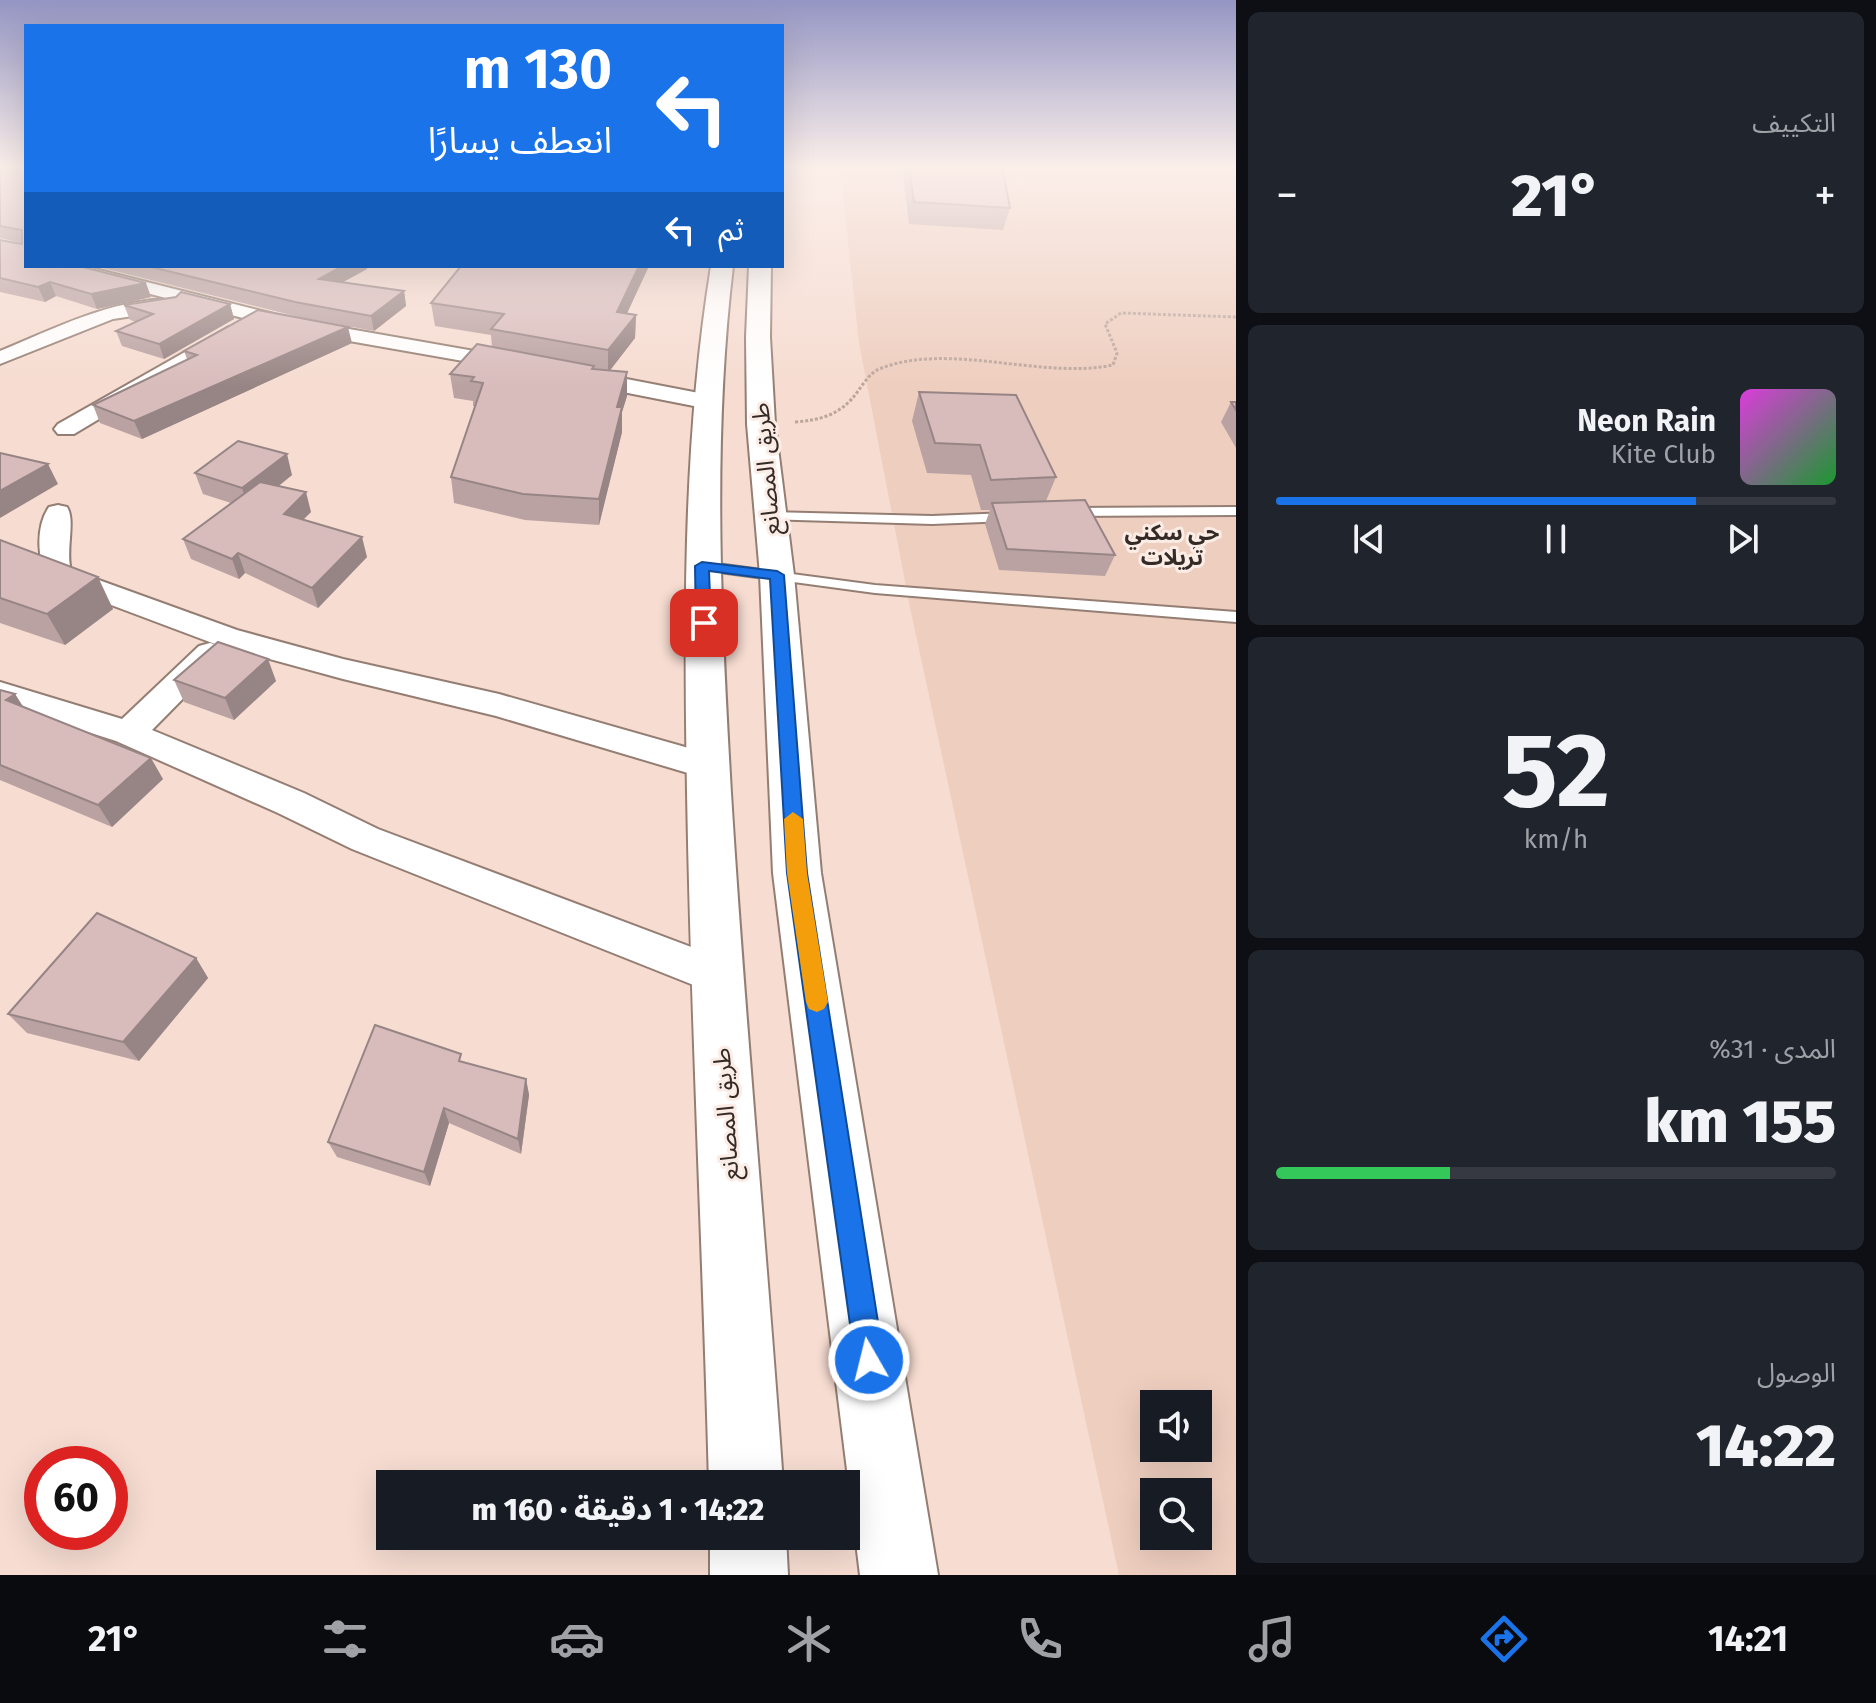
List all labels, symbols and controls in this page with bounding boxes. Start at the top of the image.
text: 130 m [464,36,612,103]
icon: left [640,56,744,160]
text: التكييف [1752,108,1836,139]
text: انعطف يسارًا [428,119,612,163]
text: 21° [1511,160,1601,232]
text: − [1276,169,1298,222]
text: + [1814,169,1836,222]
icon: left [658,208,702,252]
text: ثم [718,212,744,248]
street label: طريق المصانع [746,401,789,536]
text: Neon Rain [1577,403,1716,439]
text: Kite Club [1611,439,1716,470]
icon: previous [1347,517,1391,561]
icon: pause [1534,517,1578,561]
icon: next [1721,517,1765,561]
district label: حي سكني تريلات [1125,519,1220,571]
pin [670,589,738,657]
icon: arrive [682,601,726,645]
text: 52 [1502,709,1610,834]
text: km/h [1524,824,1588,855]
text: المدى · 31% [1709,1034,1836,1065]
street label: طريق المصانع [707,1047,748,1181]
text: 155 km [1644,1086,1836,1158]
position arrow [827,1318,911,1402]
text: الوصول [1757,1358,1836,1389]
map controls [1140,1390,1212,1550]
button: sound [1140,1390,1212,1462]
text: 14:22 [1696,1410,1836,1482]
speed limit sign: 60 [24,1446,128,1550]
button: search [1140,1478,1212,1550]
text: 14:22 · 1 دقيقة · 160 m [472,1492,764,1528]
icon: filters [317,1611,373,1667]
icon: car [549,1611,605,1667]
icon: climate [781,1611,837,1667]
icon: phone [1012,1611,1068,1667]
icon: music [1244,1611,1300,1667]
icon: directions [1476,1611,1532,1667]
text: 21° [88,1617,141,1661]
text: 14:21 [1708,1617,1788,1661]

